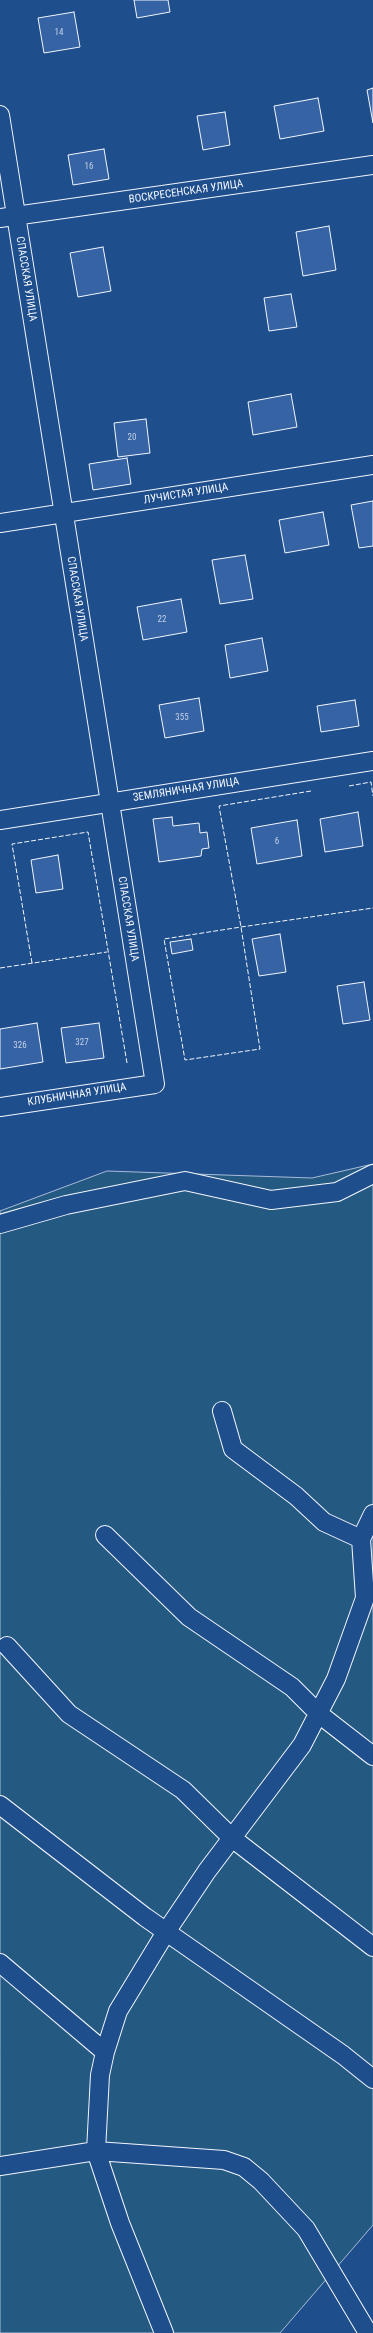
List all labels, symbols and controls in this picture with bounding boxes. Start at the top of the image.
house number: 14 [55,28,63,38]
house number: 16 [85,162,93,172]
street label: ВОСКРЕСЕНСКАЯ УЛИЦА [128,177,244,207]
street label: СПАССКАЯ УЛИЦА [13,236,39,322]
house number: 20 [128,433,136,443]
street label: ЛУЧИСТАЯ УЛИЦА [143,481,229,507]
street label: СПАССКАЯ УЛИЦА [64,556,90,642]
house number: 22 [158,615,166,625]
house number: 355 [175,713,189,723]
street label: ЗЕМЛЯНИЧНАЯ УЛИЦА [132,775,240,805]
house number: 6 [275,837,279,847]
street label: СПАССКАЯ УЛИЦА [115,876,141,962]
house number: 327 [75,1038,89,1048]
house number: 326 [13,1041,27,1051]
street label: КЛУБНИЧНАЯ УЛИЦА [27,1081,127,1109]

